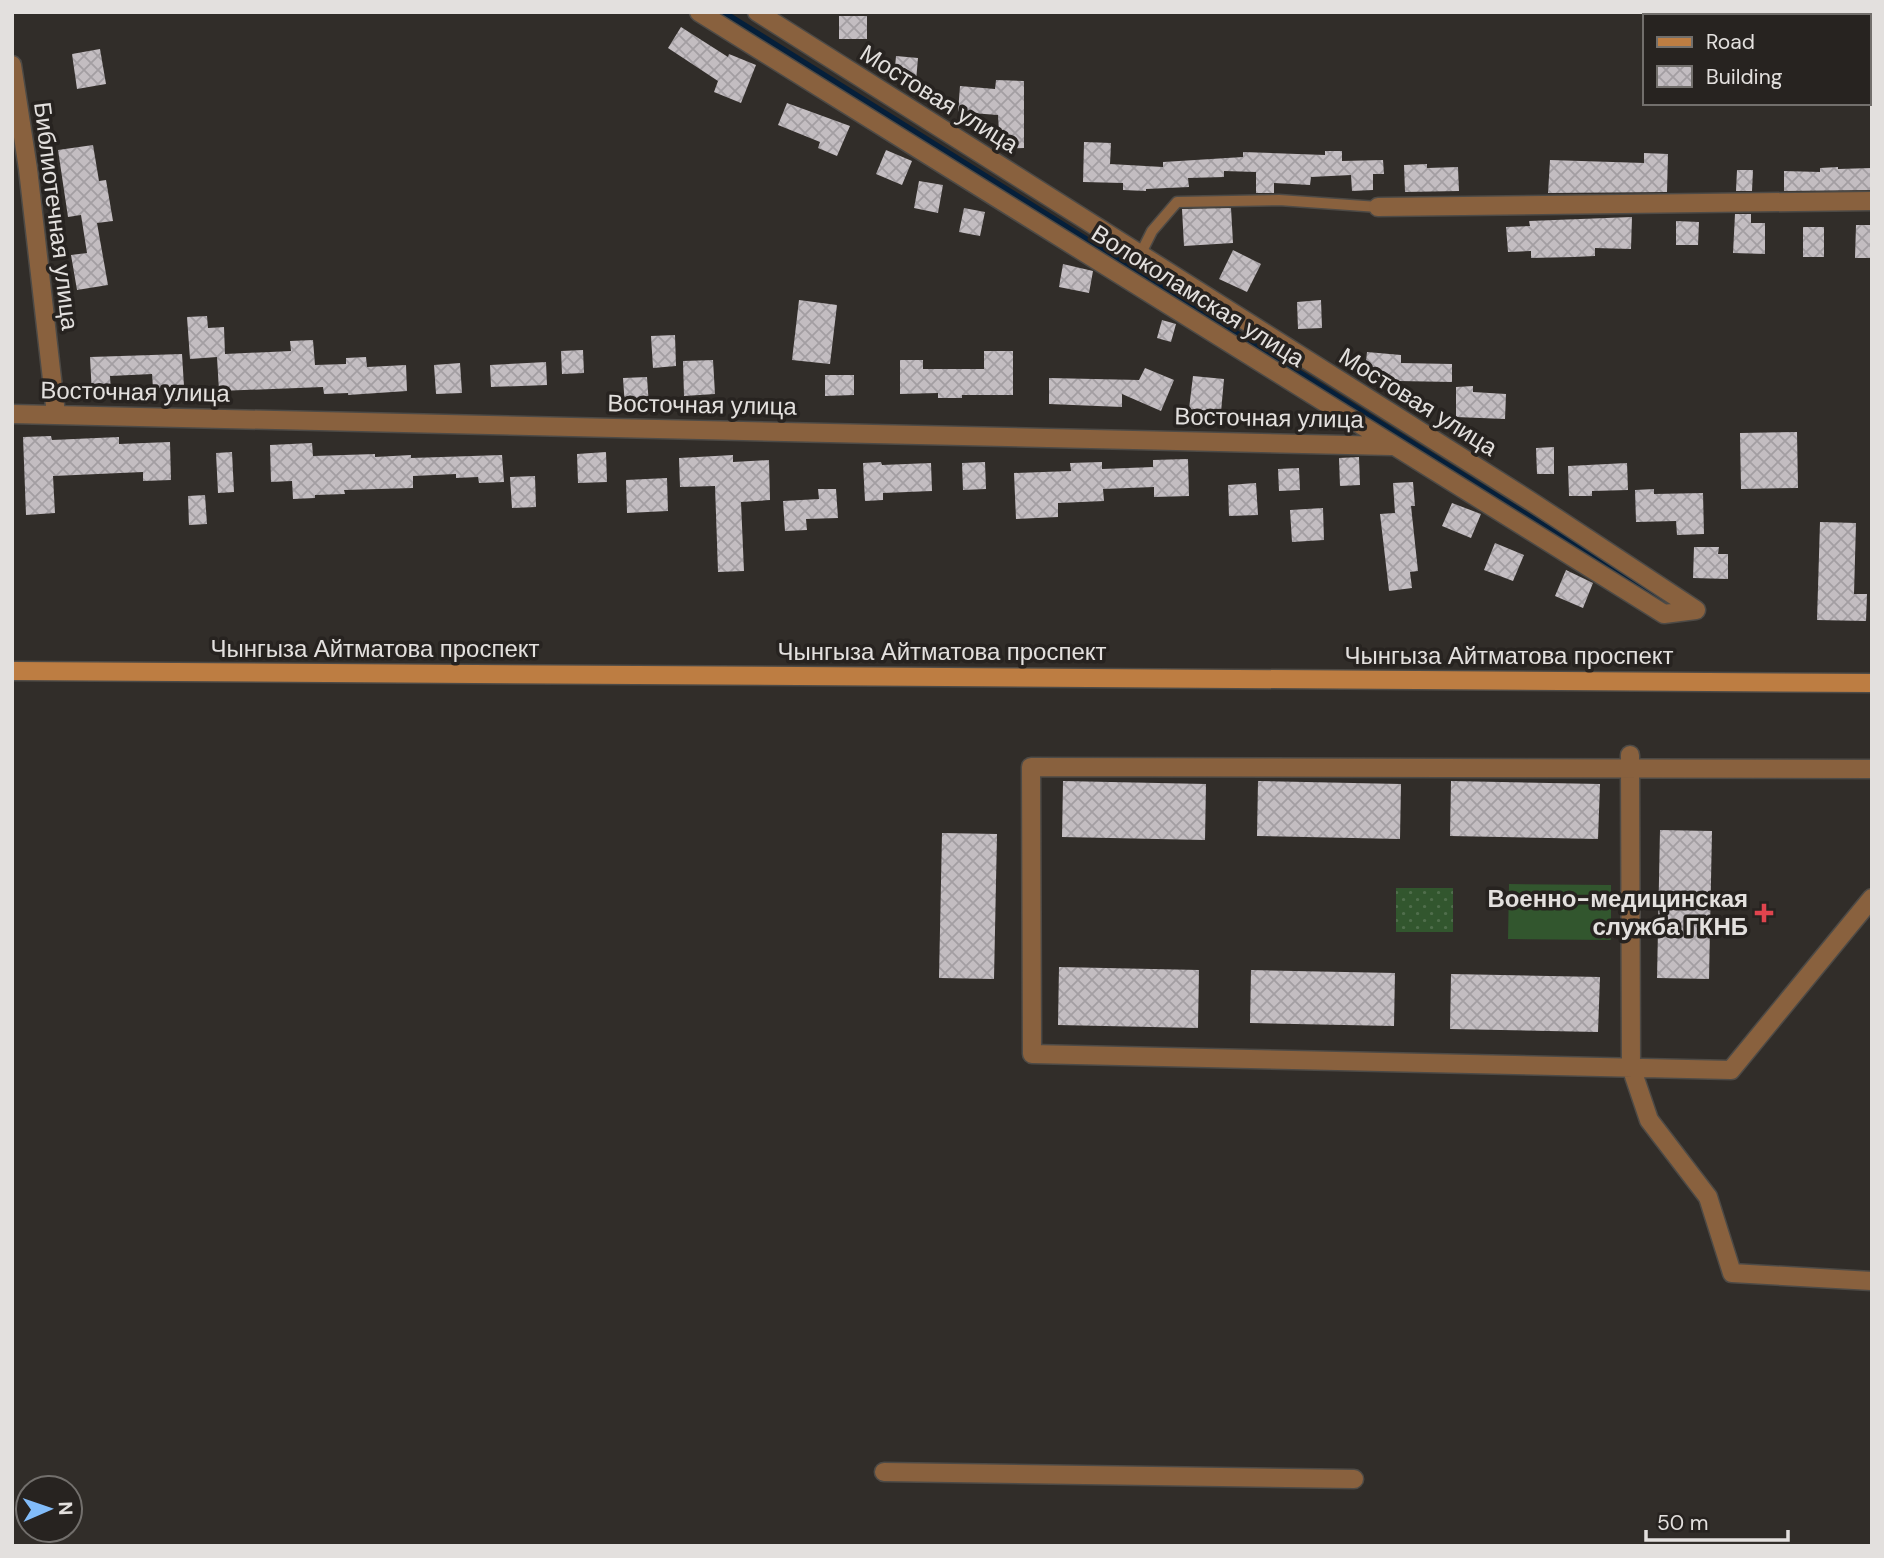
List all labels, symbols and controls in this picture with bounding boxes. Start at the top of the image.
legend [1643,14,1870,105]
text: Road [1706,28,1755,56]
street label: Мостовая улица [854,38,1025,160]
text: Building [1706,63,1783,91]
street label: Библиотечная улица [27,100,86,333]
street label: Волоколамская улица [1086,217,1311,374]
street label: Мостовая улица [1333,341,1504,463]
street label: Восточная улица [40,374,231,409]
street label: Восточная улица [607,387,798,422]
street label: Восточная улица [1174,400,1365,435]
street label: Чынгыза Айтматова проспект [210,633,540,664]
street label: Чынгыза Айтматова проспект [777,636,1107,667]
street label: Чынгыза Айтматова проспект [1344,640,1674,671]
place label: Военно-медицинская служба ГКНБ [1487,883,1748,942]
marker: Военно-медицинская служба ГКНБ [1754,903,1774,923]
north arrow [14,1474,84,1544]
scale bar [1646,1498,1788,1542]
text: N [53,1501,78,1516]
text: 50 m [1657,1509,1708,1537]

